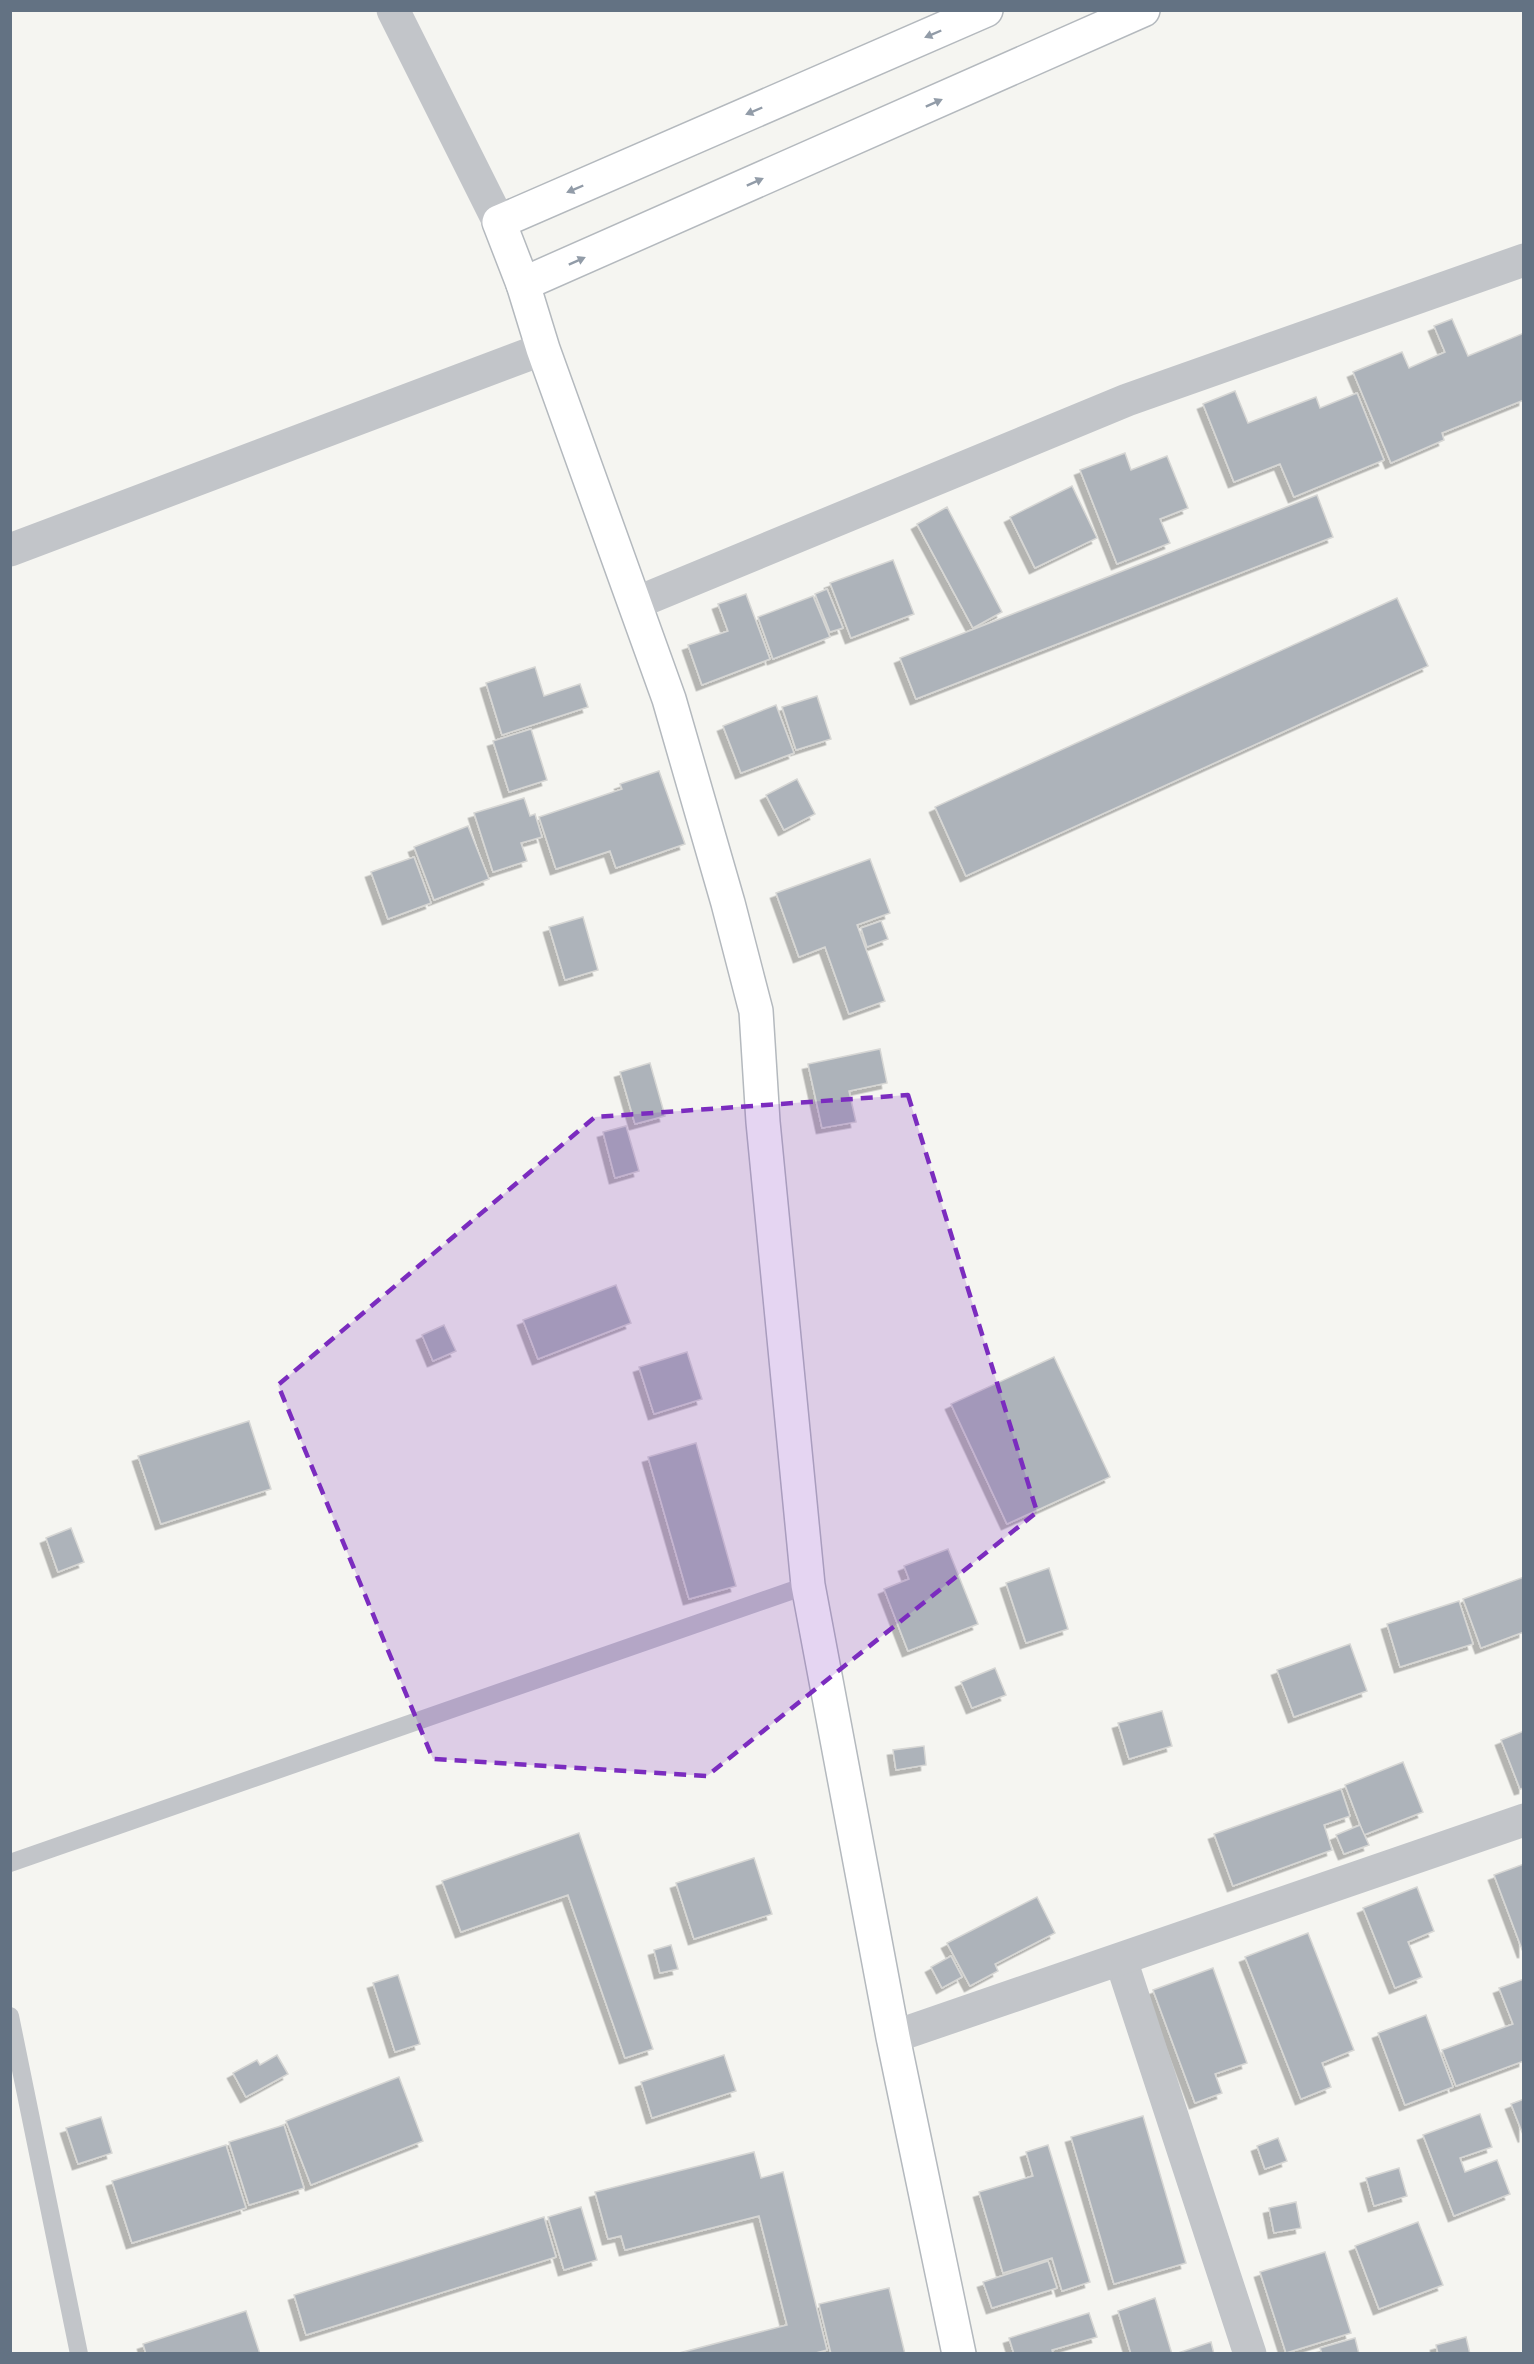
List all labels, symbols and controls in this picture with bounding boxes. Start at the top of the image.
one-way arrow [923,29,941,39]
one-way arrow [925,98,943,108]
one-way arrow [745,107,762,116]
one-way arrow [747,177,765,187]
one-way arrow [566,185,584,194]
one-way arrow [568,256,586,266]

